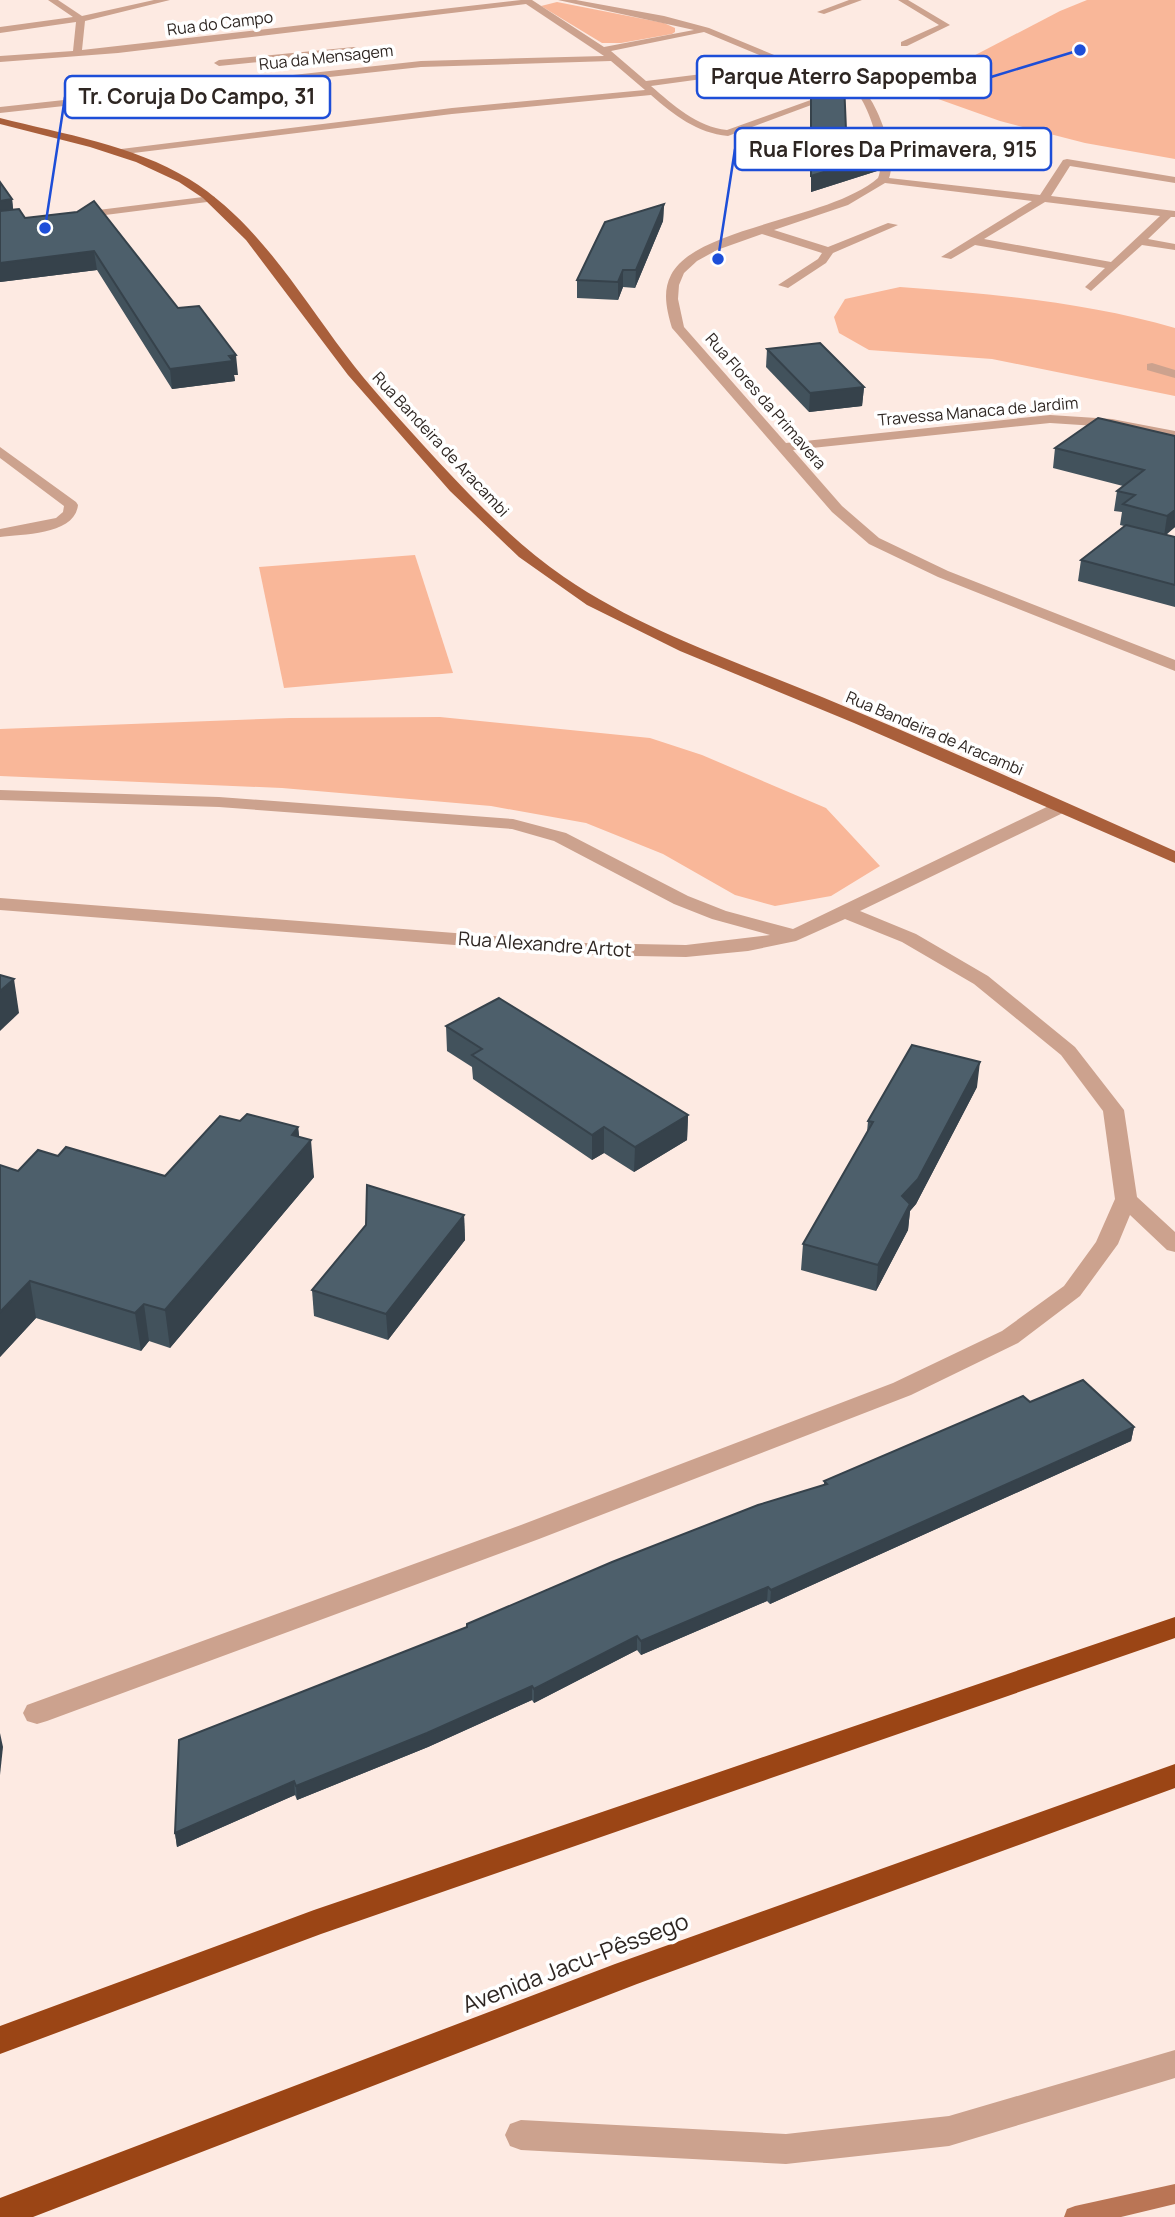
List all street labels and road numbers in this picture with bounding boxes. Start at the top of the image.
street label: Rua do Campo [166,6,274,40]
street label: Rua da Mensagem [258,39,394,75]
street label: Rua Flores da Primavera [701,328,831,474]
street label: Rua Bandeira de Aracambi [368,367,514,521]
street label: Travessa Manaca de Jardim [877,391,1079,431]
street label: Rua Bandeira de Aracambi [843,686,1027,780]
street label: Rua Alexandre Artot [457,925,633,963]
street label: Avenida Jacu-Pêssego [457,1904,693,2020]

